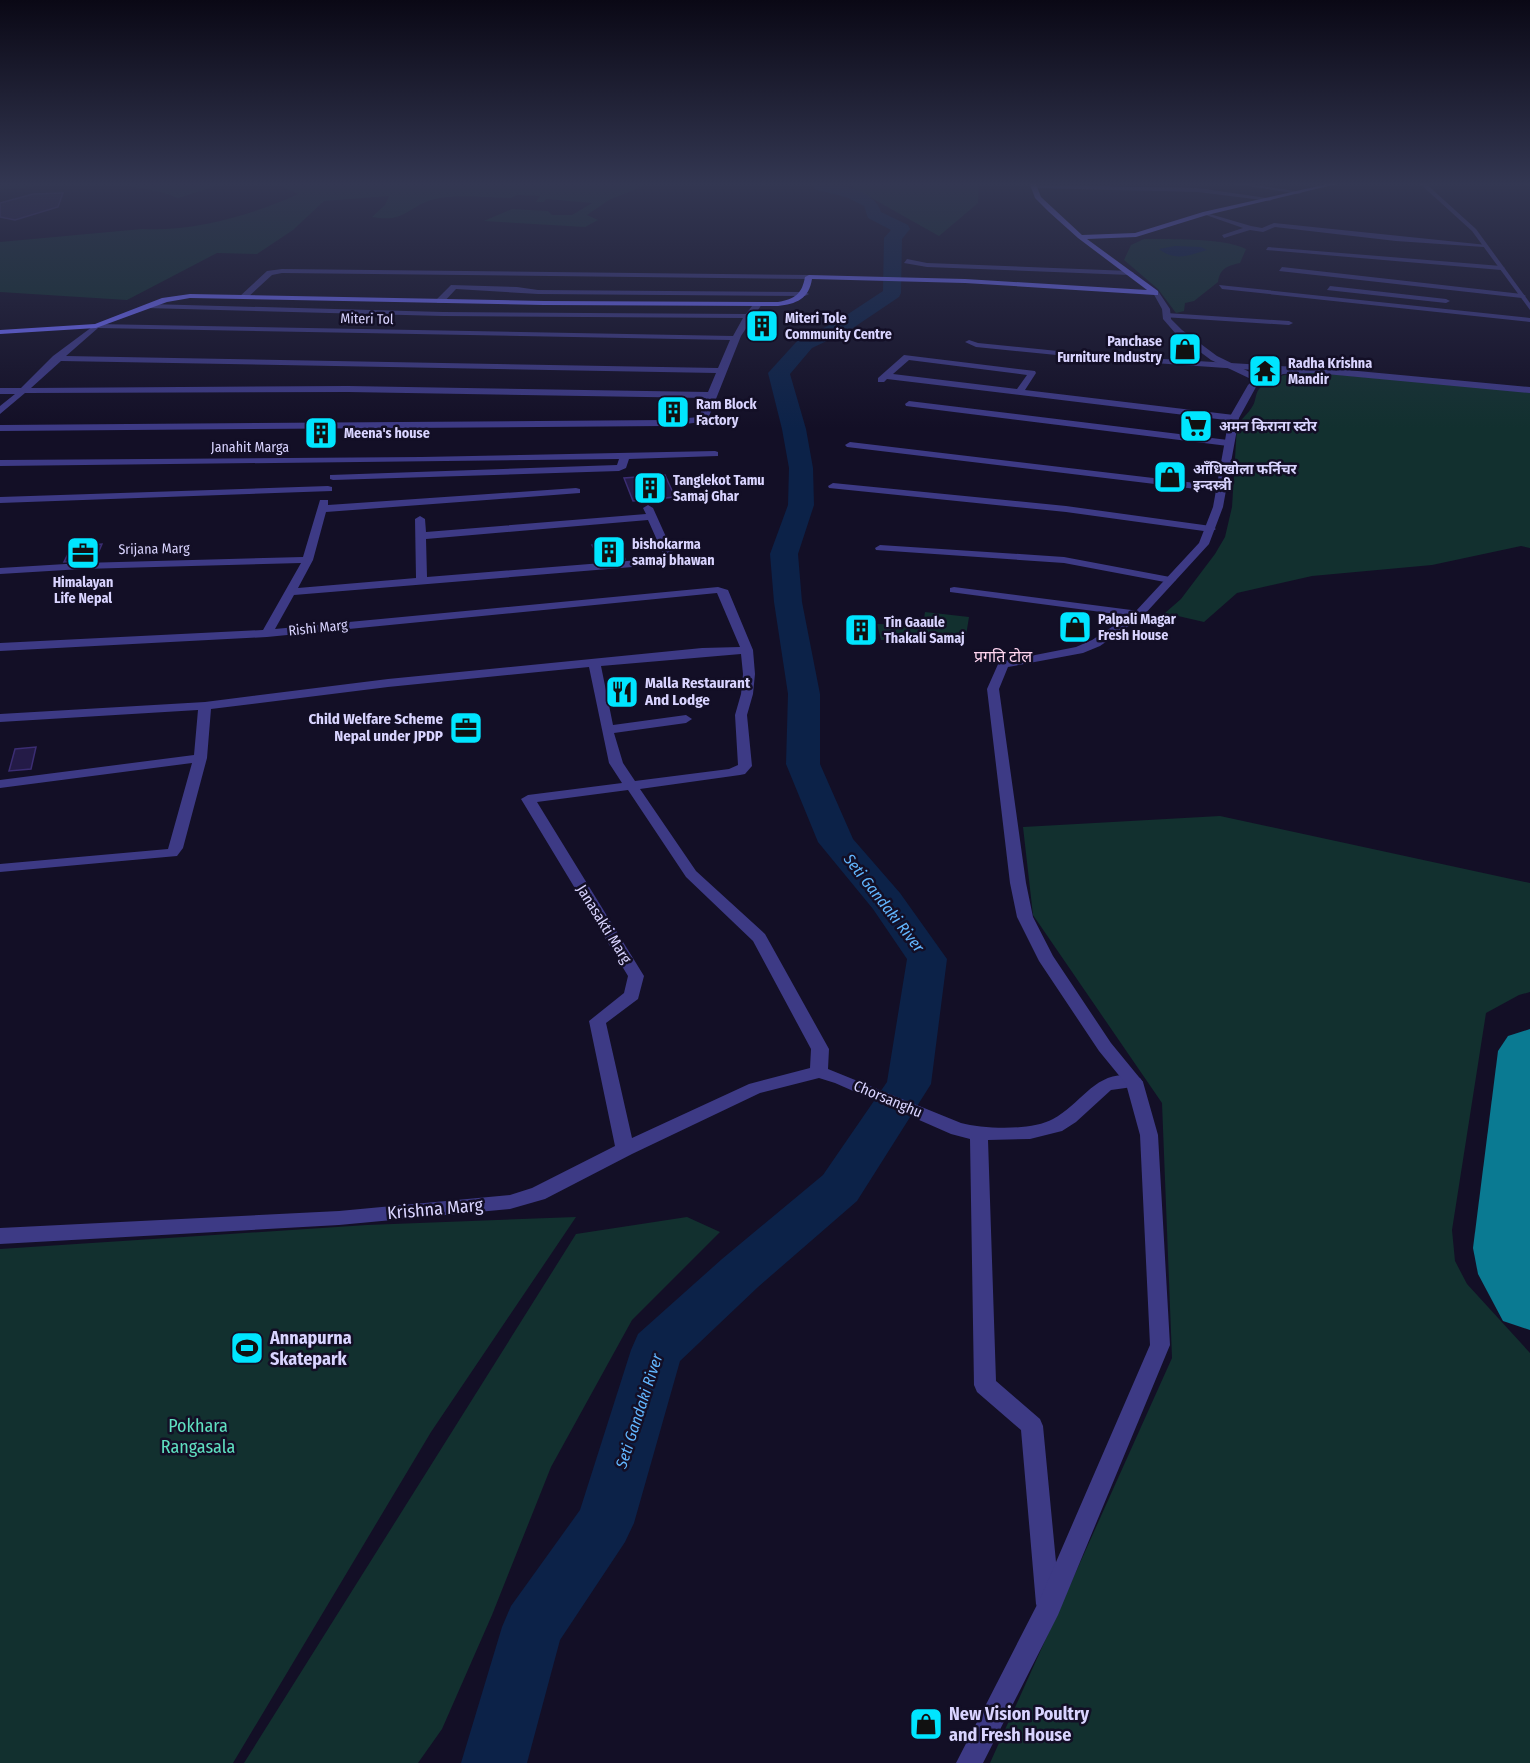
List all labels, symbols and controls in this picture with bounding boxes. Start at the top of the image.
building icon: Miteri Tole Community Centre [744,308,780,344]
street label: Miteri Tol [340,310,394,328]
place label: Miteri Tole Community Centre [785,310,892,343]
shop icon: Panchase Furniture Industry [1167,331,1203,367]
place label: Panchase Furniture Industry [1057,333,1162,366]
temple icon: Radha Krishna Mandir [1247,353,1283,389]
place label: Radha Krishna Mandir [1288,355,1372,388]
building icon: Ram Block Factory [655,394,691,430]
place label: Ram Block Factory [696,396,757,429]
supermarket icon: अमन किराना स्टोर [1178,408,1214,444]
building icon: Meena's house [303,415,339,451]
place label: अमन किराना स्टोर [1219,418,1318,435]
place label: Meena's house [344,425,430,442]
street label: Janahit Marga [211,439,289,456]
shop icon: आँधिखोला फर्निचर इन्दस्त्री [1152,459,1188,495]
place label: आँधिखोला फर्निचर इन्दस्त्री [1193,460,1298,494]
building icon: Tanglekot Tamu Samaj Ghar [632,470,668,506]
place label: Tanglekot Tamu Samaj Ghar [673,472,765,505]
building icon: bishokarma samaj bhawan [591,534,627,570]
office icon: Himalayan Life Nepal [65,535,101,571]
place label: bishokarma samaj bhawan [632,536,715,569]
street label: Srijana Marg [118,540,190,558]
place label: Himalayan Life Nepal [53,574,113,607]
shop icon: Palpali Magar Fresh House [1057,609,1093,645]
place label: Palpali Magar Fresh House [1098,611,1177,644]
building icon: Tin Gaaule Thakali Samaj [843,612,879,648]
place label: Tin Gaaule Thakali Samaj [884,614,965,647]
street label: Rishi Marg [288,616,349,640]
district label: प्रगति टोल [974,647,1033,666]
restaurant icon: Malla Restaurant And Lodge [604,674,640,710]
place label: Malla Restaurant And Lodge [644,674,751,709]
place label: Child Welfare Scheme Nepal under JPDP [308,710,443,745]
office icon: Child Welfare Scheme Nepal under JPDP [448,710,484,746]
water label: Seti Gandaki River [839,849,929,956]
street label: Janasakti Marg [573,881,635,967]
street label: Chorsanghu [851,1077,925,1121]
street label: Krishna Marg [386,1194,484,1224]
place label: Annapurna Skatepark [269,1327,352,1370]
sports icon: Annapurna Skatepark [229,1330,265,1366]
water label: Seti Gandaki River [611,1351,667,1472]
park label: Pokhara Rangasala [161,1415,235,1458]
place label: New Vision Poultry and Fresh House [949,1703,1090,1746]
shop icon: New Vision Poultry and Fresh House [908,1706,944,1742]

